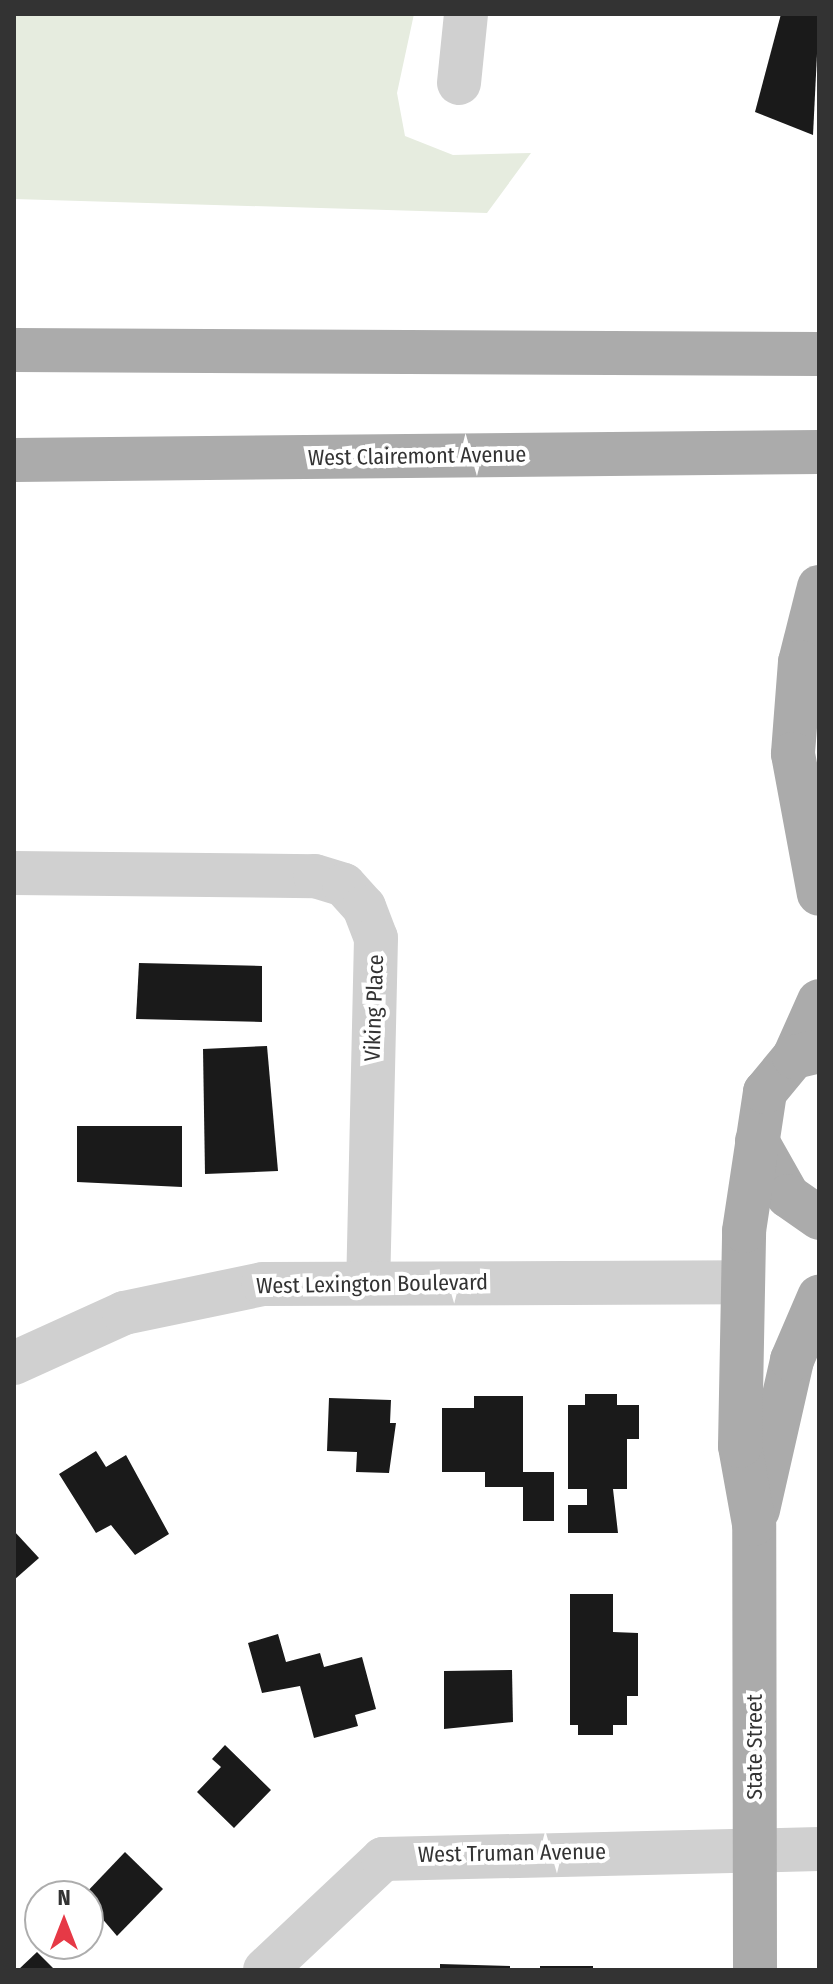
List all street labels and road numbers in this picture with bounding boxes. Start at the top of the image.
street label: West Clairemont Avenue [308,441,526,471]
street label: Viking Place [359,954,389,1062]
street label: West Lexington Boulevard [256,1269,488,1299]
street label: State Street [742,1694,768,1800]
street label: West Truman Avenue [418,1838,606,1868]

